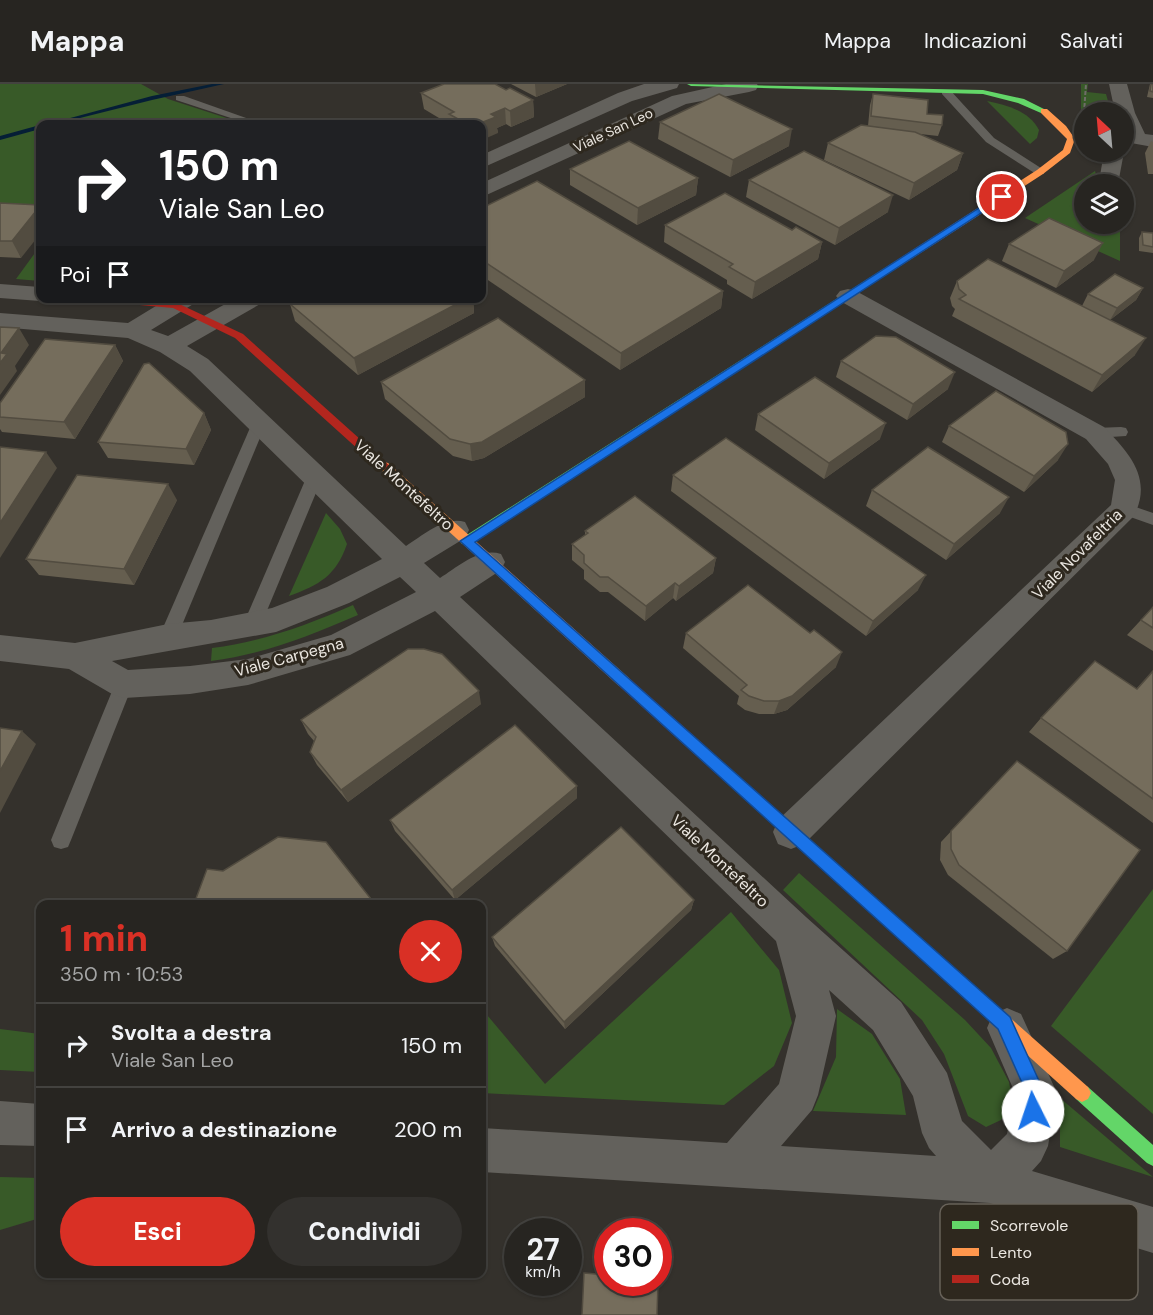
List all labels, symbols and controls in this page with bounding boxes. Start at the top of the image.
text: Mappa [30,23,124,60]
text: Mappa [824,27,891,55]
text: Indicazioni [924,27,1027,55]
text: Salvati [1060,27,1123,55]
north arrow [1074,102,1134,162]
map controls [1074,102,1134,234]
street label: Viale San Leo [570,104,656,156]
text: 150 m [159,138,279,193]
icon: right [60,144,138,222]
pin [976,171,1027,222]
button: layers [1074,174,1134,234]
icon: arrive [985,180,1018,213]
text: Viale San Leo [159,191,325,226]
icon: arrive [102,258,135,291]
text: Poi [60,260,90,289]
street label: Viale Montefeltro [350,435,458,535]
street label: Viale Novafeltria [1027,504,1127,604]
street label: Viale Carpegna [232,632,346,682]
street label: Viale Montefeltro [667,810,773,912]
text: 1 min [60,915,148,962]
button: close [399,920,462,983]
text: 350 m · 10:53 [60,961,183,987]
text: Svolta a destra [111,1018,272,1047]
icon: right [60,1029,93,1062]
text: 150 m [401,1031,462,1060]
text: Viale San Leo [111,1047,234,1073]
position arrow [1001,1079,1065,1143]
icon: arrive [60,1113,93,1146]
text: Arrivo a destinazione [111,1115,337,1144]
text: 200 m [394,1115,462,1144]
button: Esci [60,1197,255,1266]
button: Condividi [267,1197,462,1266]
legend [940,1204,1138,1300]
text: Scorrevole [990,1215,1068,1236]
speed limit sign: 30 [594,1218,672,1296]
text: 27 [526,1230,560,1269]
text: Lento [990,1242,1032,1263]
text: km/h [525,1262,561,1282]
text: Coda [990,1269,1030,1290]

